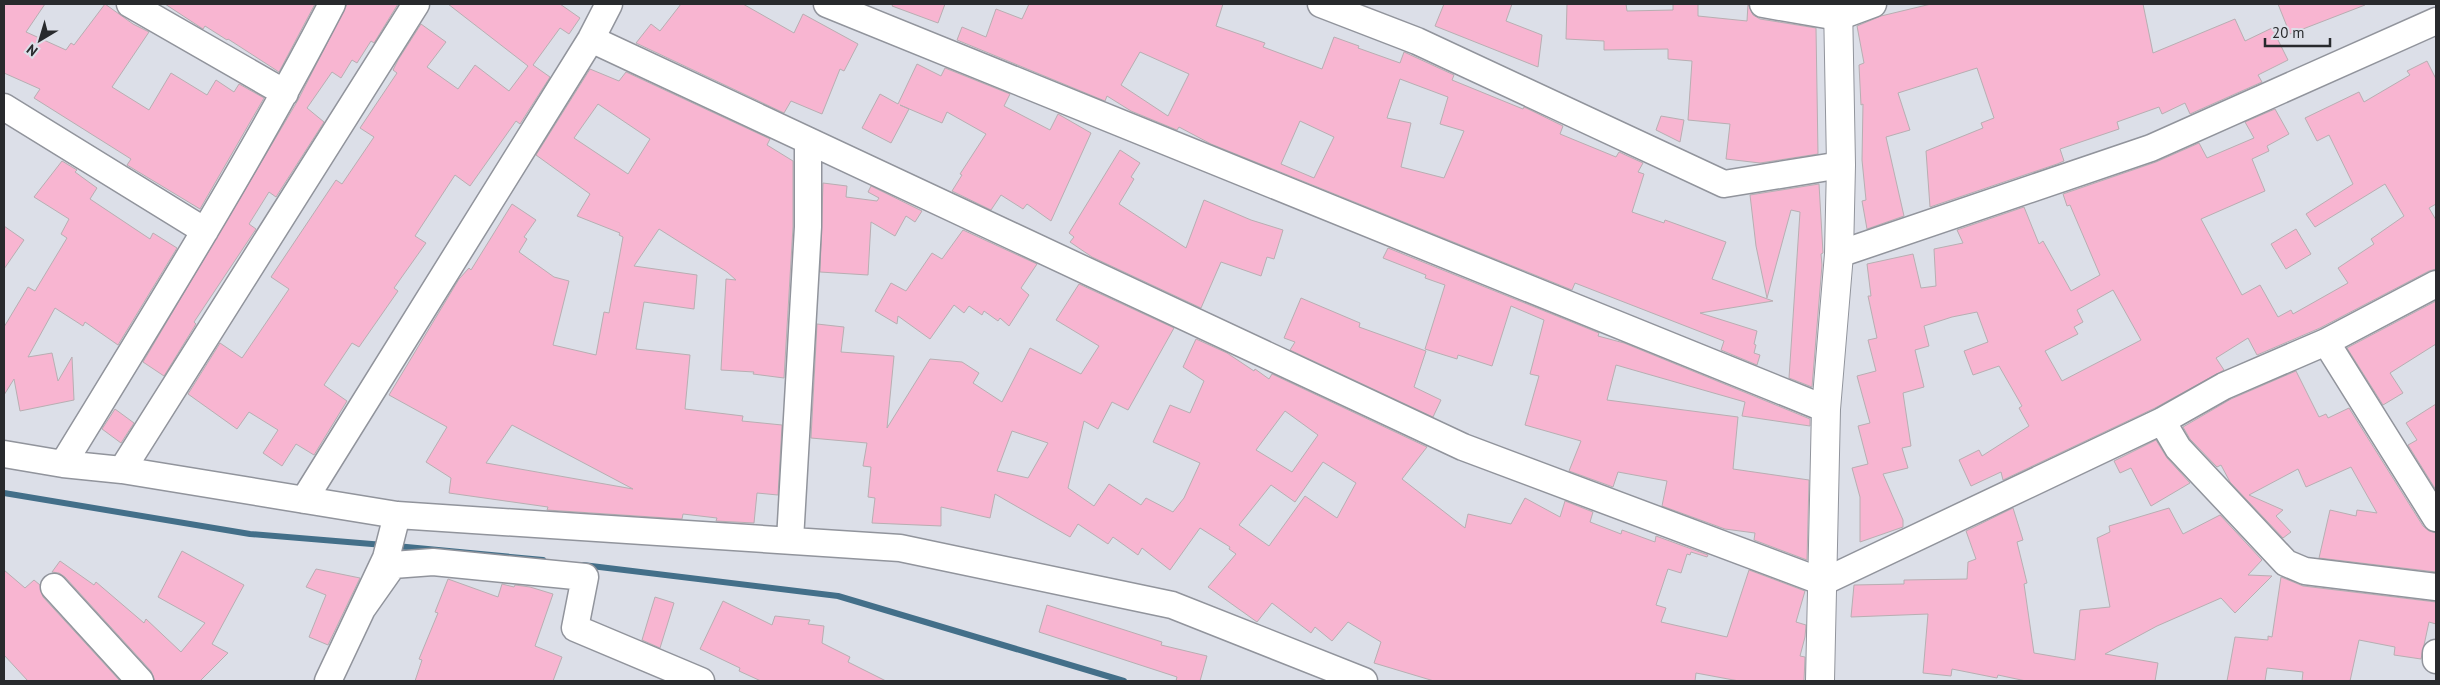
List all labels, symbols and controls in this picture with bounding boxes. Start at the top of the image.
north arrow [15,15,65,65]
scale bar [2265,15,2330,47]
text: 20 m [2272,23,2305,42]
text: N [23,40,41,60]

